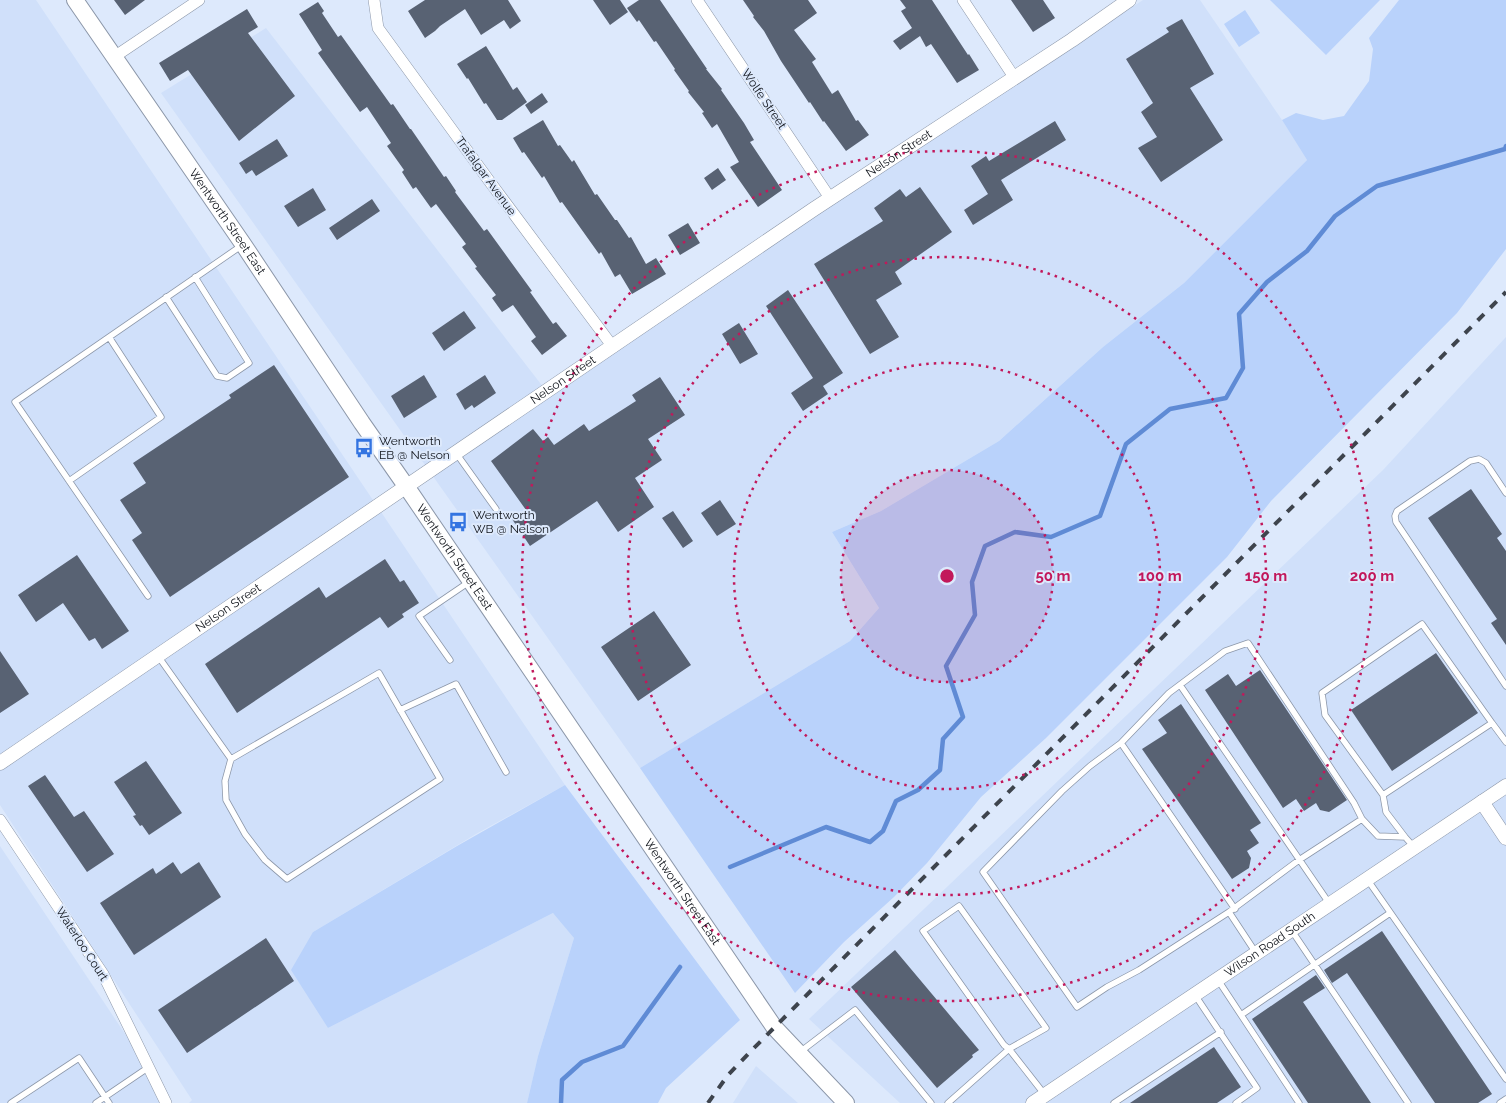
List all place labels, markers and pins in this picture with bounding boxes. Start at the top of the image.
place label: Wentworth EB @ Nelson [379,434,450,462]
bus stop icon: Wentworth EB @ Nelson [353,437,375,459]
place label: Wentworth WB @ Nelson [473,508,549,536]
bus stop icon: Wentworth WB @ Nelson [447,511,469,533]
centre of rings [938,567,956,585]

